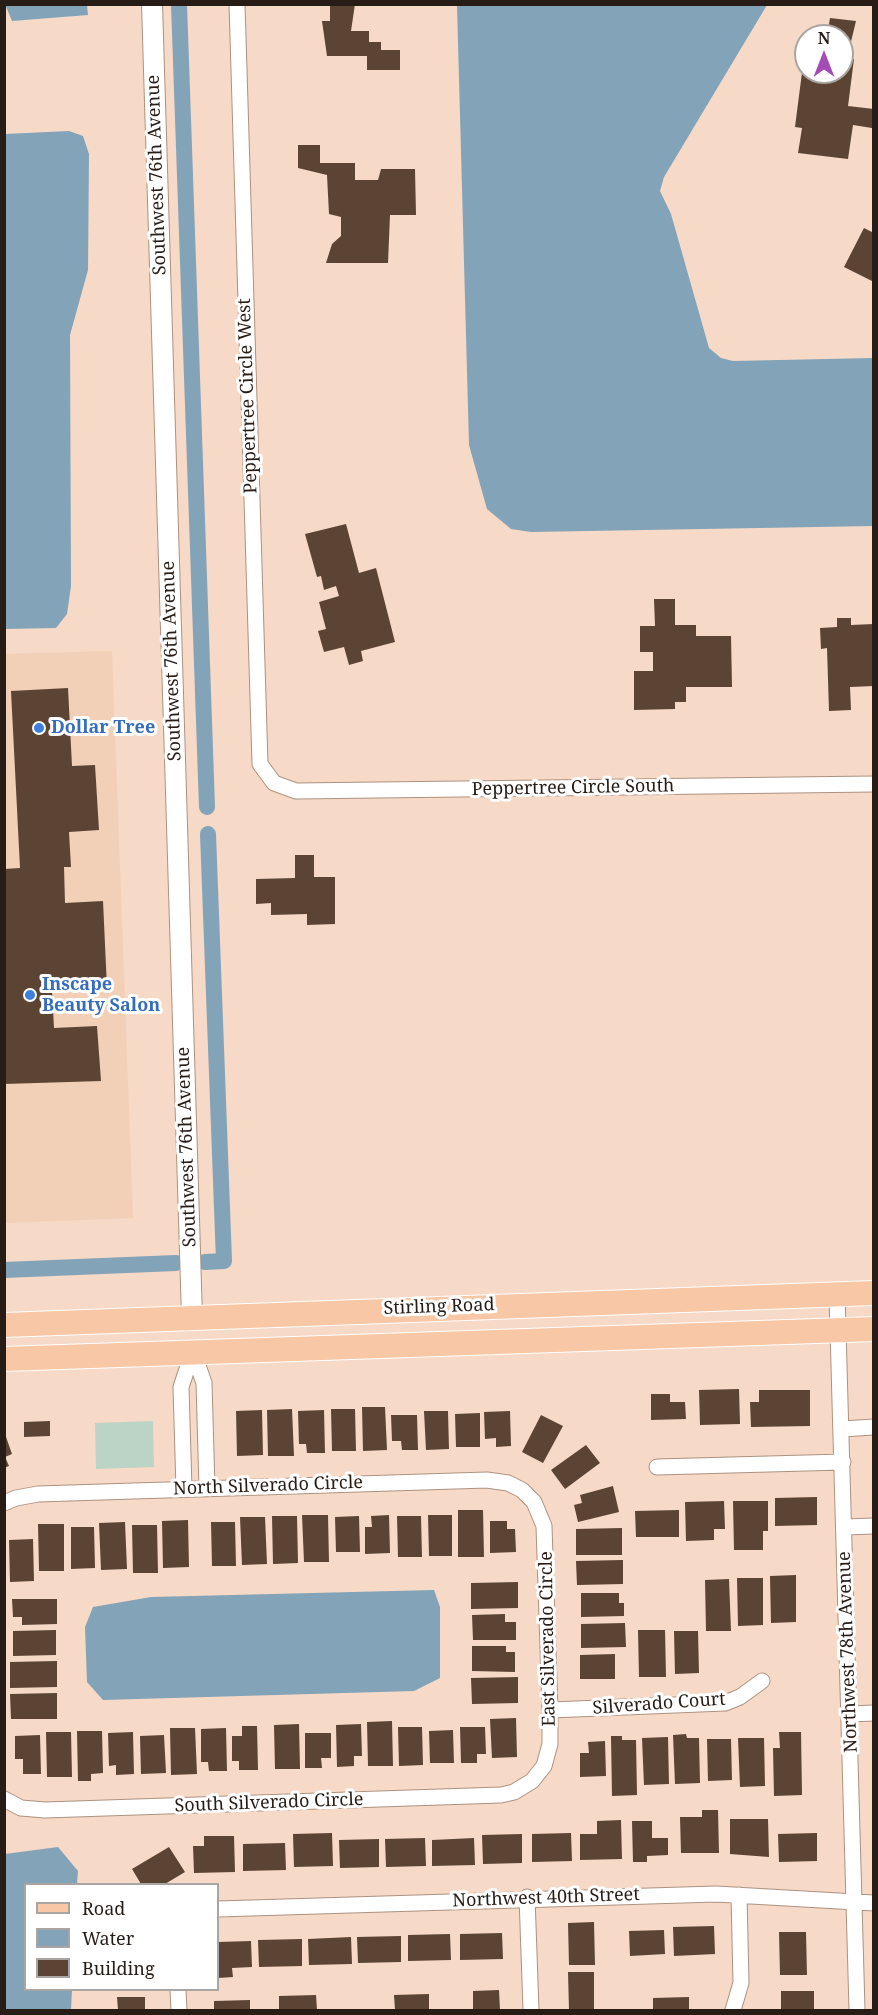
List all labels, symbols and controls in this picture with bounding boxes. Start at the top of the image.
north arrow [794,24,854,84]
text: N [818,27,830,49]
street label: Southwest 76th Avenue [143,74,171,276]
street label: Peppertree Circle West [234,298,262,494]
street label: Southwest 76th Avenue [158,560,186,762]
place label: Dollar Tree [51,717,155,739]
marker: Dollar Tree [32,721,46,735]
street label: Peppertree Circle South [471,775,675,801]
place label: Inscape Beauty Salon [42,974,160,1016]
marker: Inscape Beauty Salon [23,988,37,1002]
street label: Southwest 76th Avenue [173,1046,201,1248]
street label: Stirling Road [383,1294,495,1320]
street label: North Silverado Circle [173,1472,363,1500]
street label: East Silverado Circle [536,1551,560,1727]
street label: Northwest 78th Avenue [834,1551,862,1753]
street label: Silverado Court [592,1689,726,1719]
street label: South Silverado Circle [174,1789,364,1817]
legend [24,1883,219,1991]
street label: Northwest 40th Street [452,1884,640,1912]
text: Road [82,1896,125,1920]
text: Water [82,1926,134,1950]
text: Building [82,1956,155,1980]

